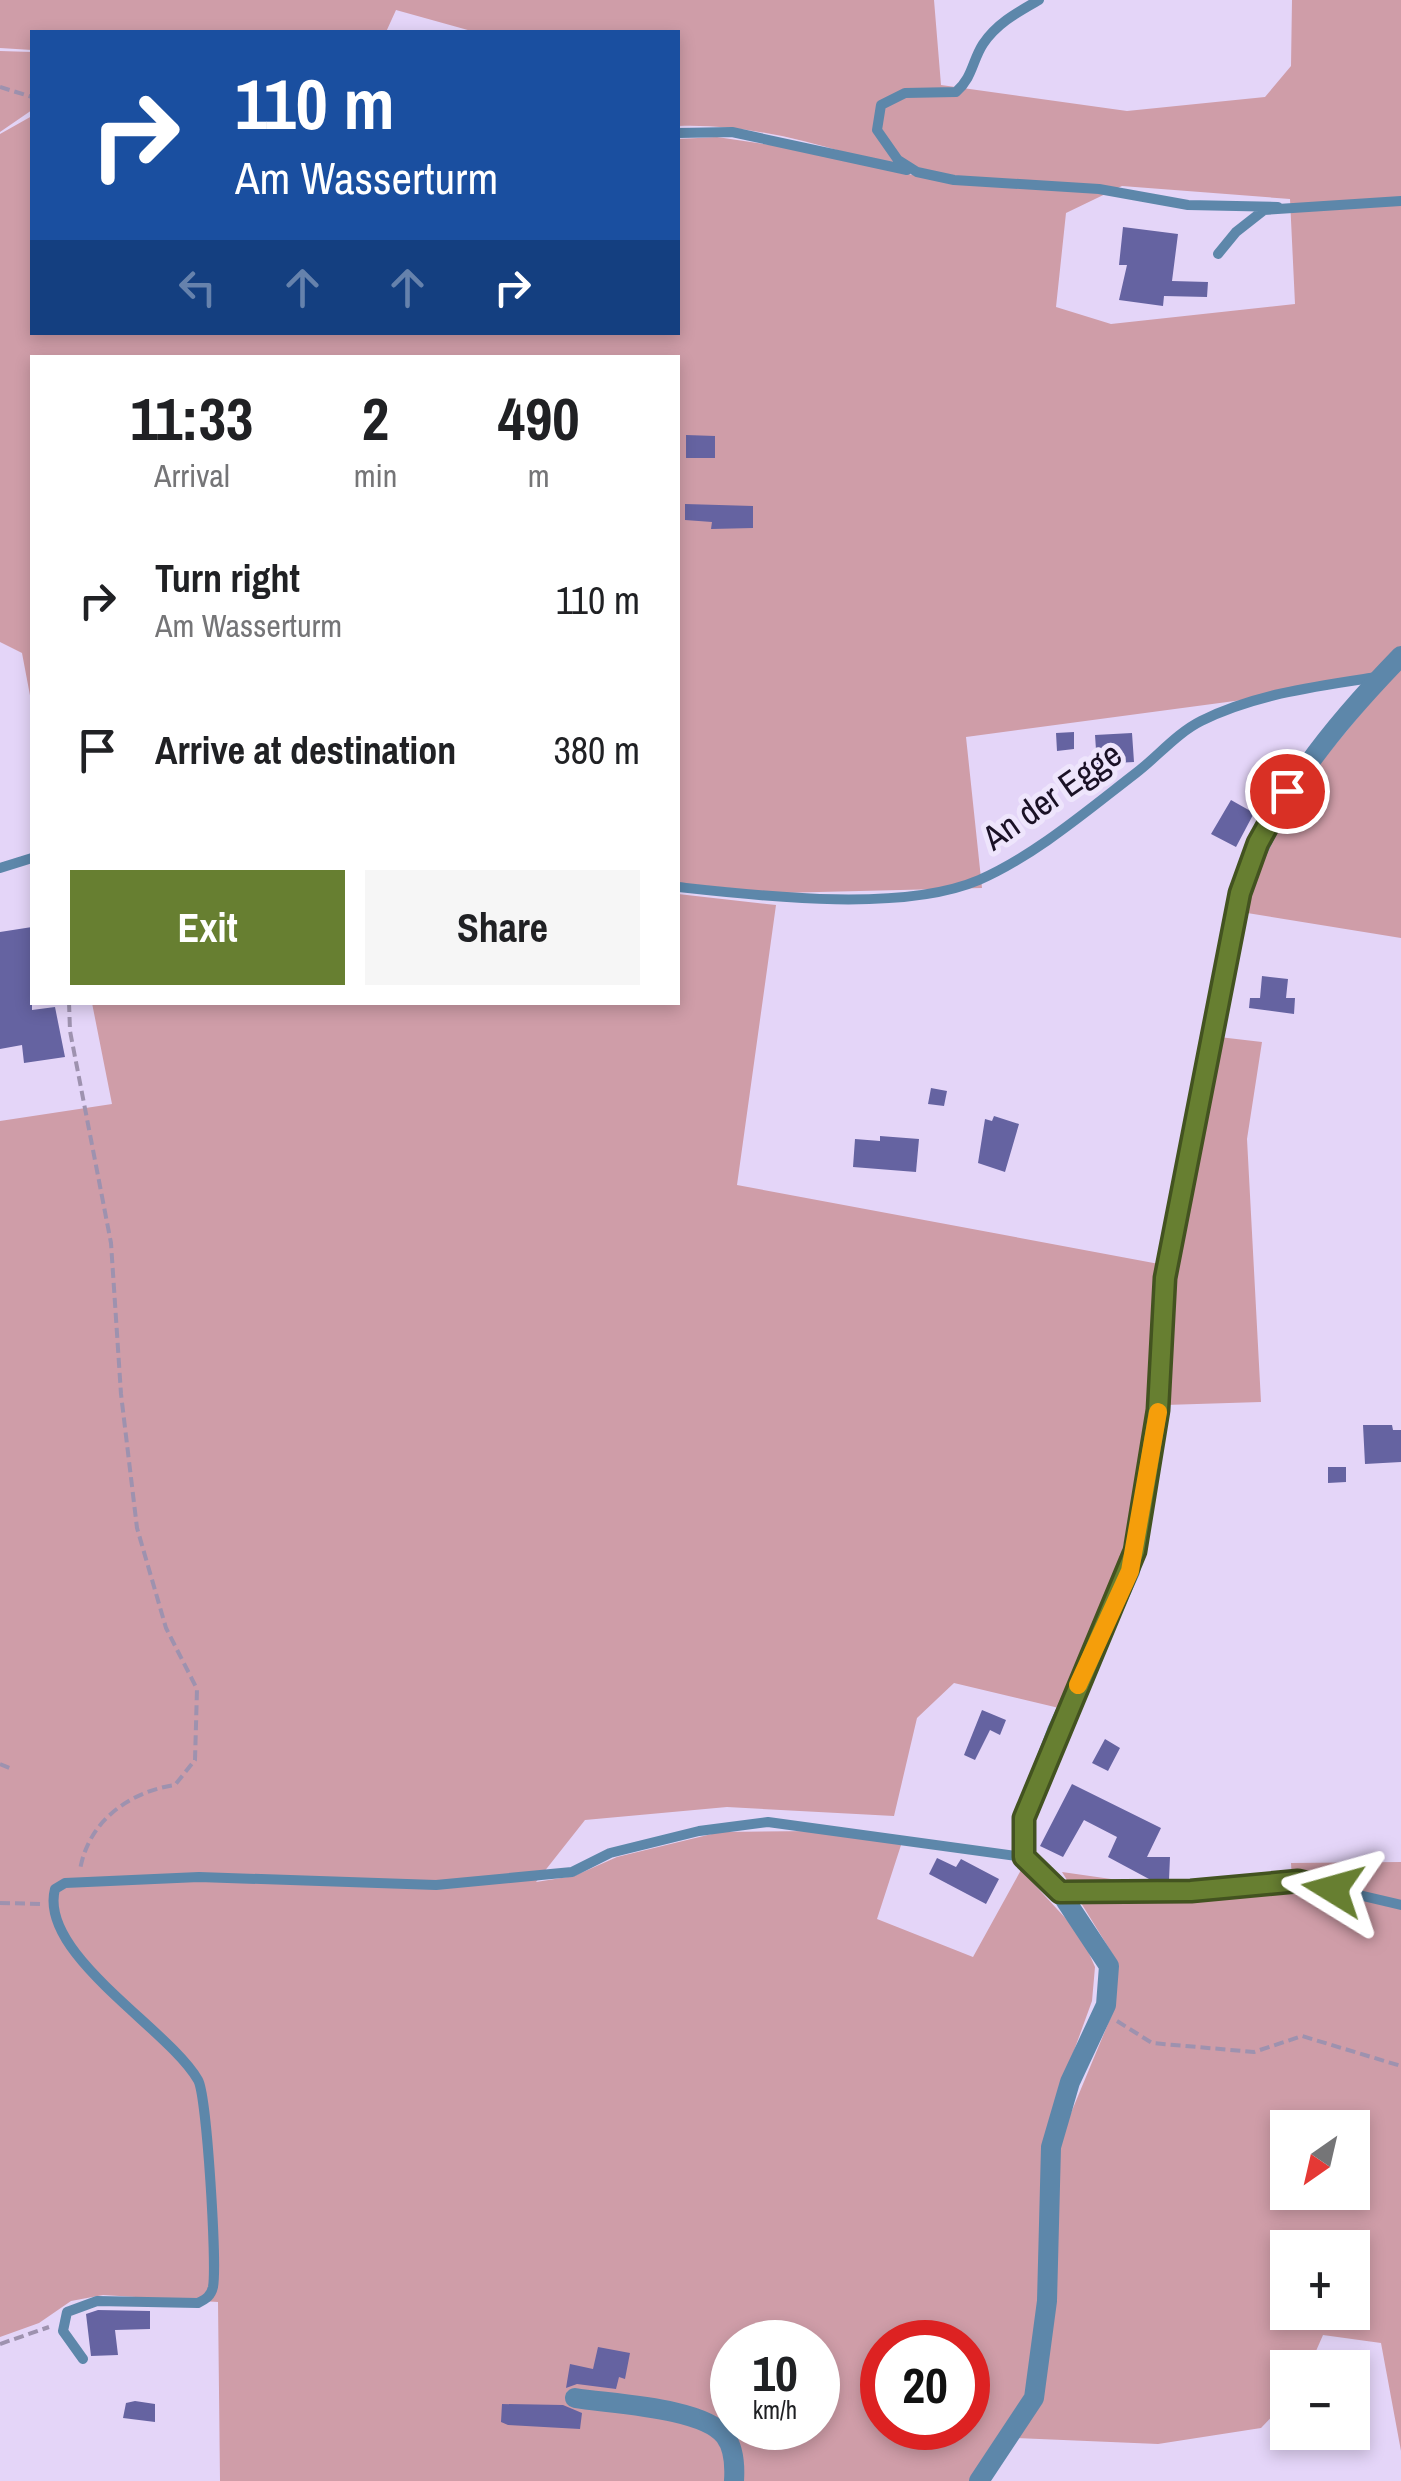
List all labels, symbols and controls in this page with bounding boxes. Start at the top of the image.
text: 110 m [235,57,395,151]
icon: right [70,70,200,200]
text: Am Wasserturm [235,147,498,208]
icon: left [170,260,225,315]
icon: ahead [275,260,330,315]
icon: ahead [380,260,435,315]
icon: right [485,260,540,315]
text: 11:33 [130,378,253,459]
text: 2 [362,378,389,459]
text: 490 [498,378,580,459]
text: Arrival [154,454,230,497]
text: min [354,454,397,497]
text: m [528,454,550,497]
text: Turn right [155,553,300,604]
icon: right [70,573,125,628]
text: 110 m [556,575,640,626]
text: Am Wasserturm [155,604,342,647]
icon: arrive [70,723,125,778]
text: Arrive at destination [155,725,456,776]
text: 380 m [553,725,640,776]
street label: An der Egge [972,731,1131,861]
pin [1245,749,1330,834]
icon: arrive [1260,764,1315,819]
button: Exit [70,870,345,985]
button: Share [365,870,640,985]
position arrow [1281,1837,1385,1941]
north arrow [1270,2110,1370,2210]
map controls [1270,2110,1370,2450]
button: + [1270,2230,1370,2330]
speed limit sign: 20 [860,2320,990,2450]
text: 10 [752,2339,798,2407]
button: − [1270,2350,1370,2450]
text: km/h [753,2393,797,2427]

